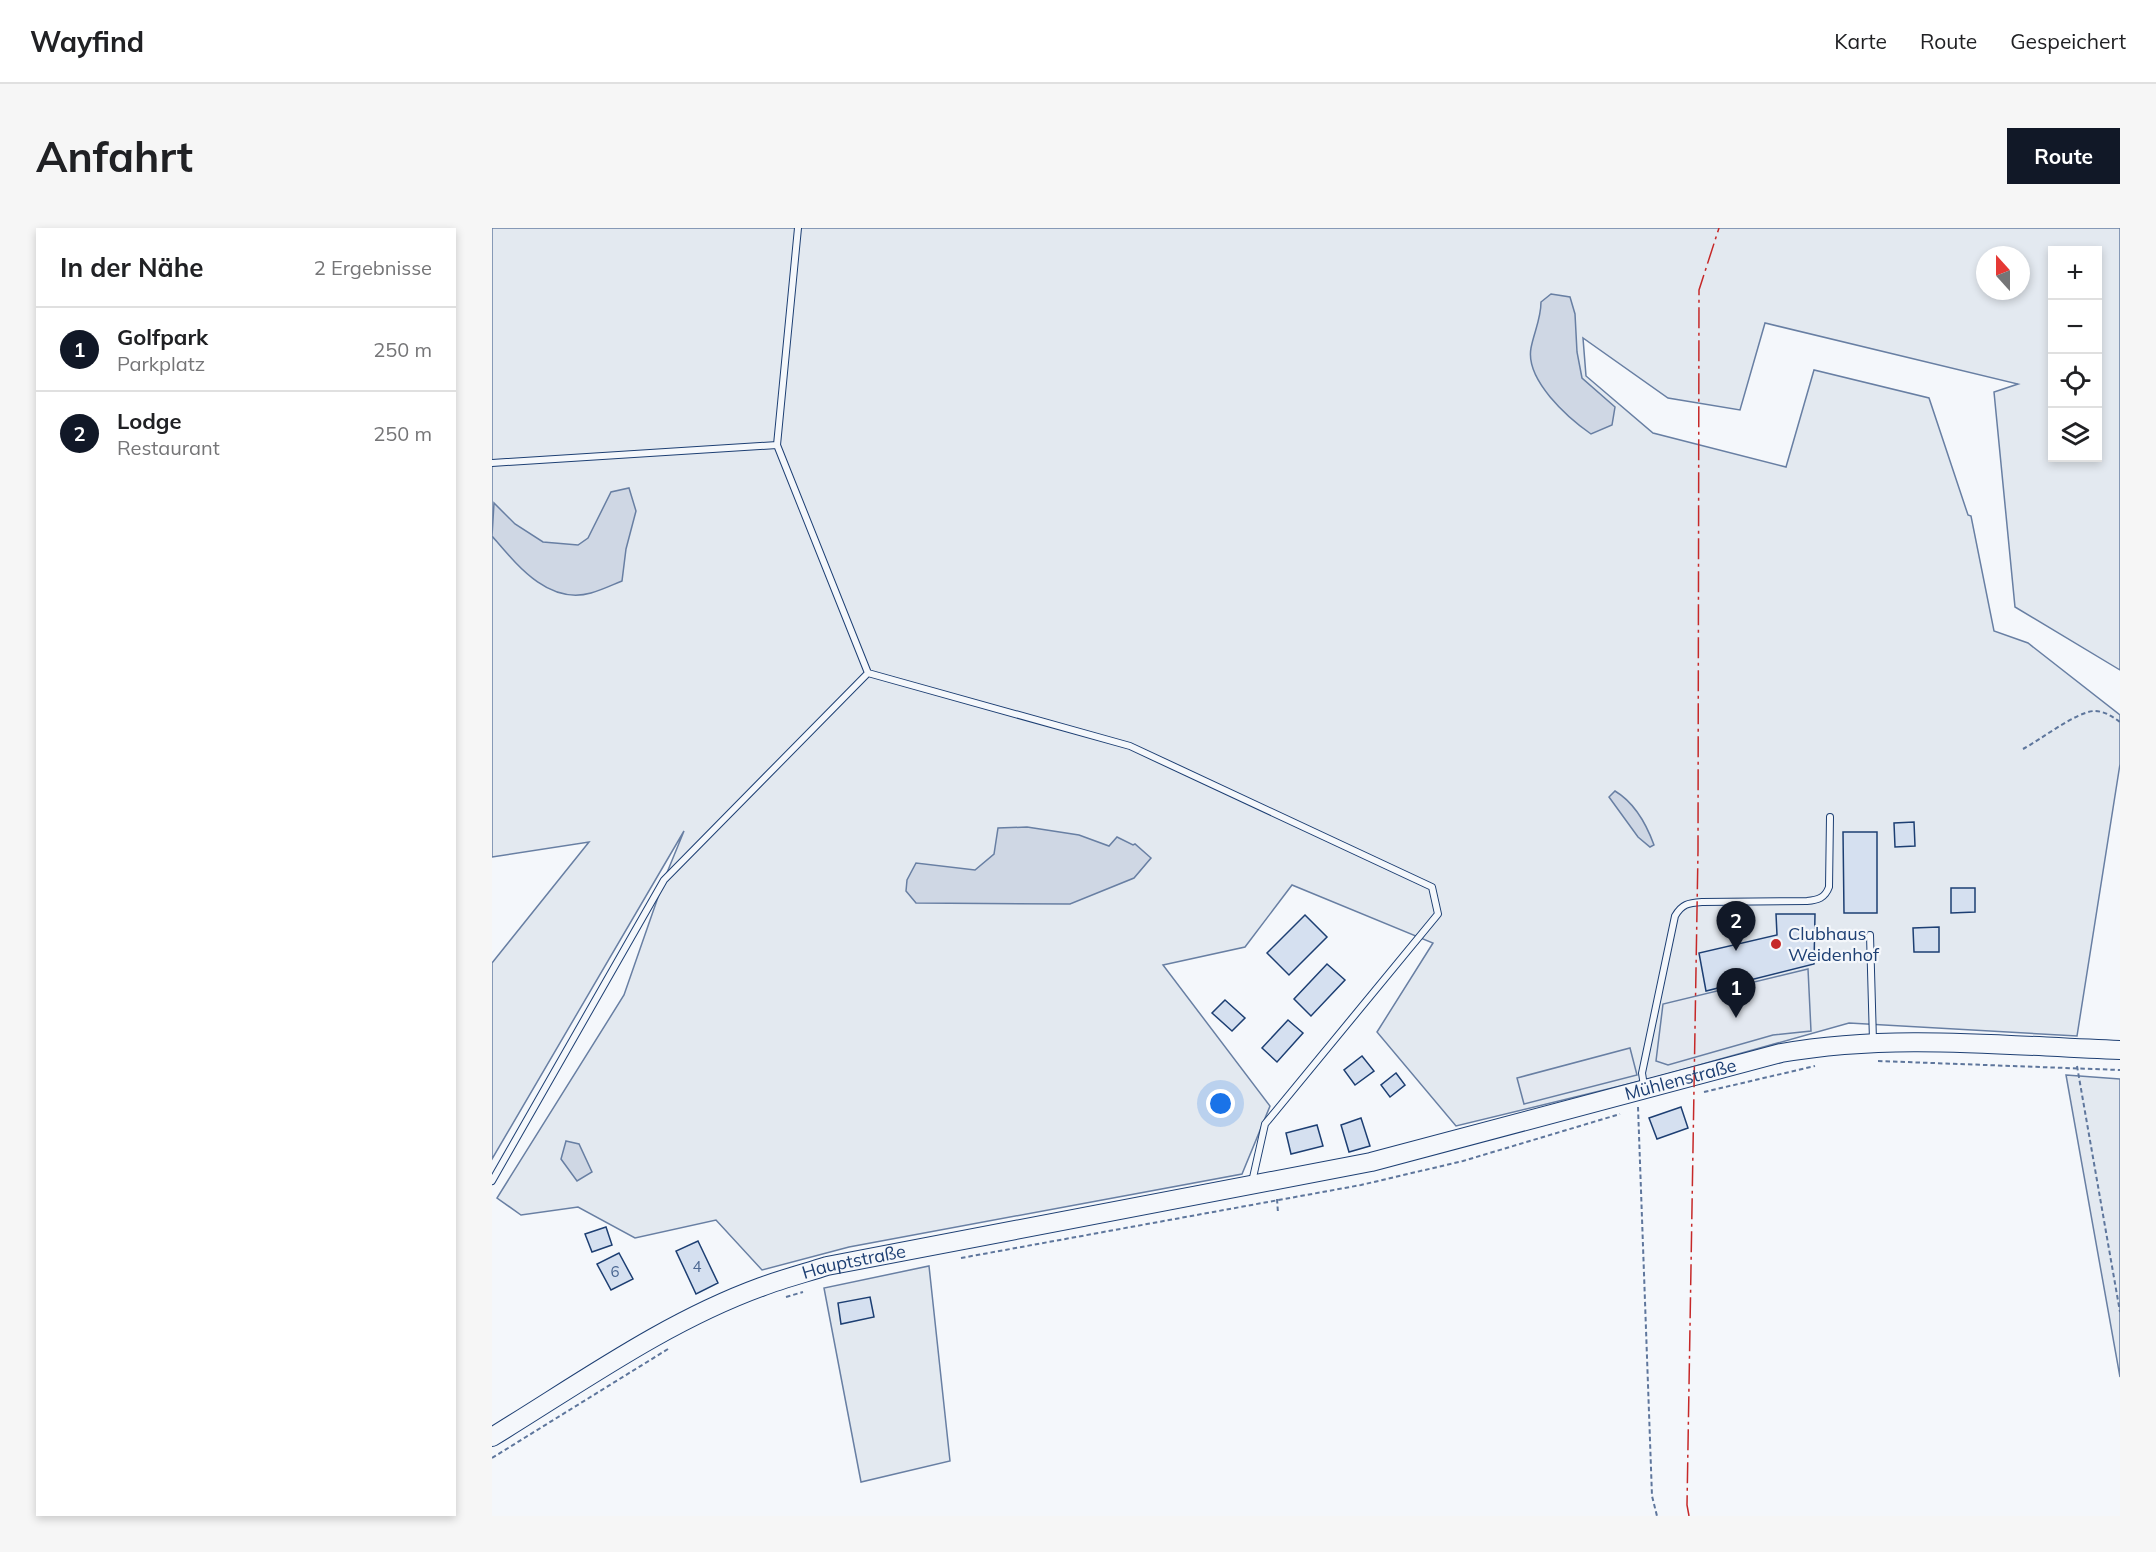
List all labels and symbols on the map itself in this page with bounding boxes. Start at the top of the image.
north arrow [1976,246,2030,300]
pin: 2 [1716,902,1756,951]
place label: Clubhaus Weidenhof [1788,922,1880,966]
marker: Clubhaus Weidenhof [1769,937,1783,951]
pin: 1 [1716,968,1756,1018]
street label: Mühlenstraße [1622,1053,1739,1105]
your location [1206,1089,1235,1118]
street label: Hauptstraße [799,1239,908,1284]
house number: 4 [692,1257,702,1276]
house number: 6 [610,1262,620,1281]

